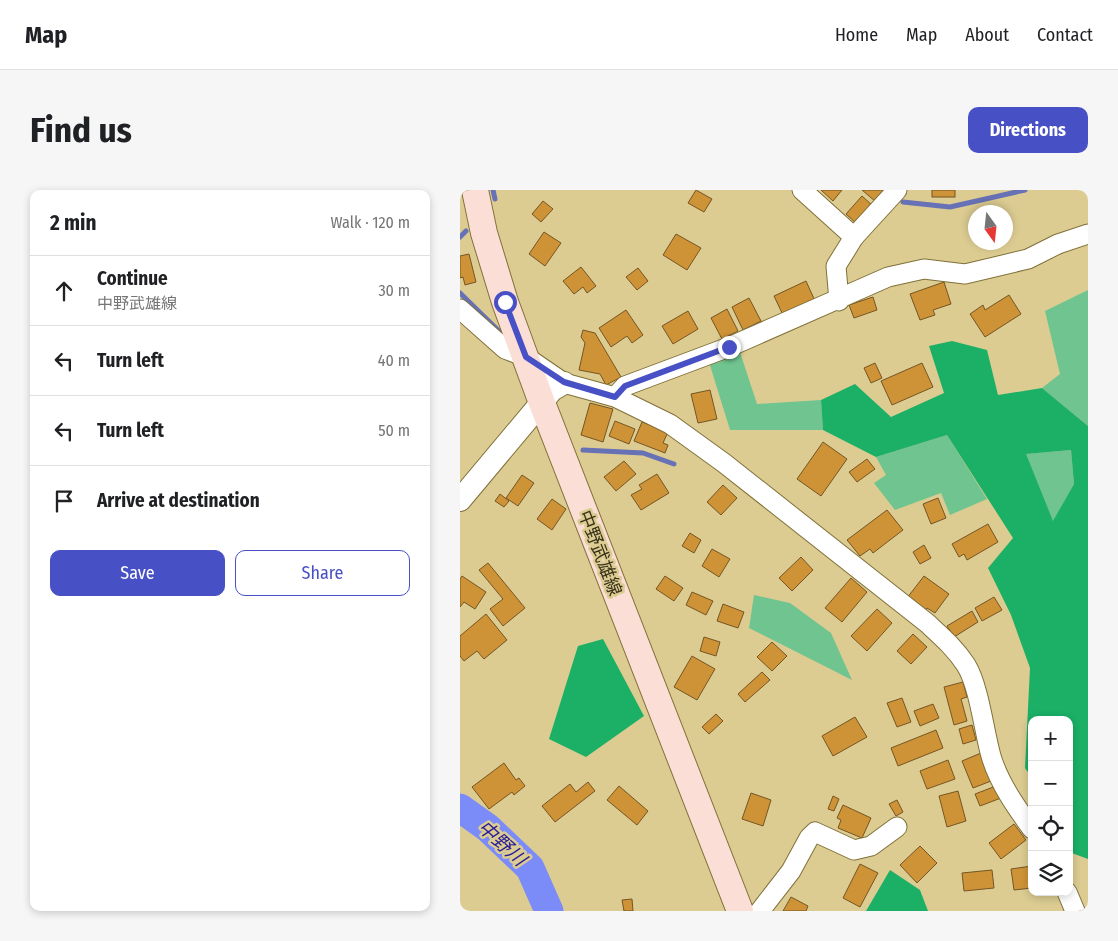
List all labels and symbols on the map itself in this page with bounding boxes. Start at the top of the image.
north arrow [968,205,1013,250]
route start [494,291,517,314]
route end [718,336,741,359]
street label: 中野武雄線 [574,507,626,599]
water label: 中野川 [473,815,532,872]

